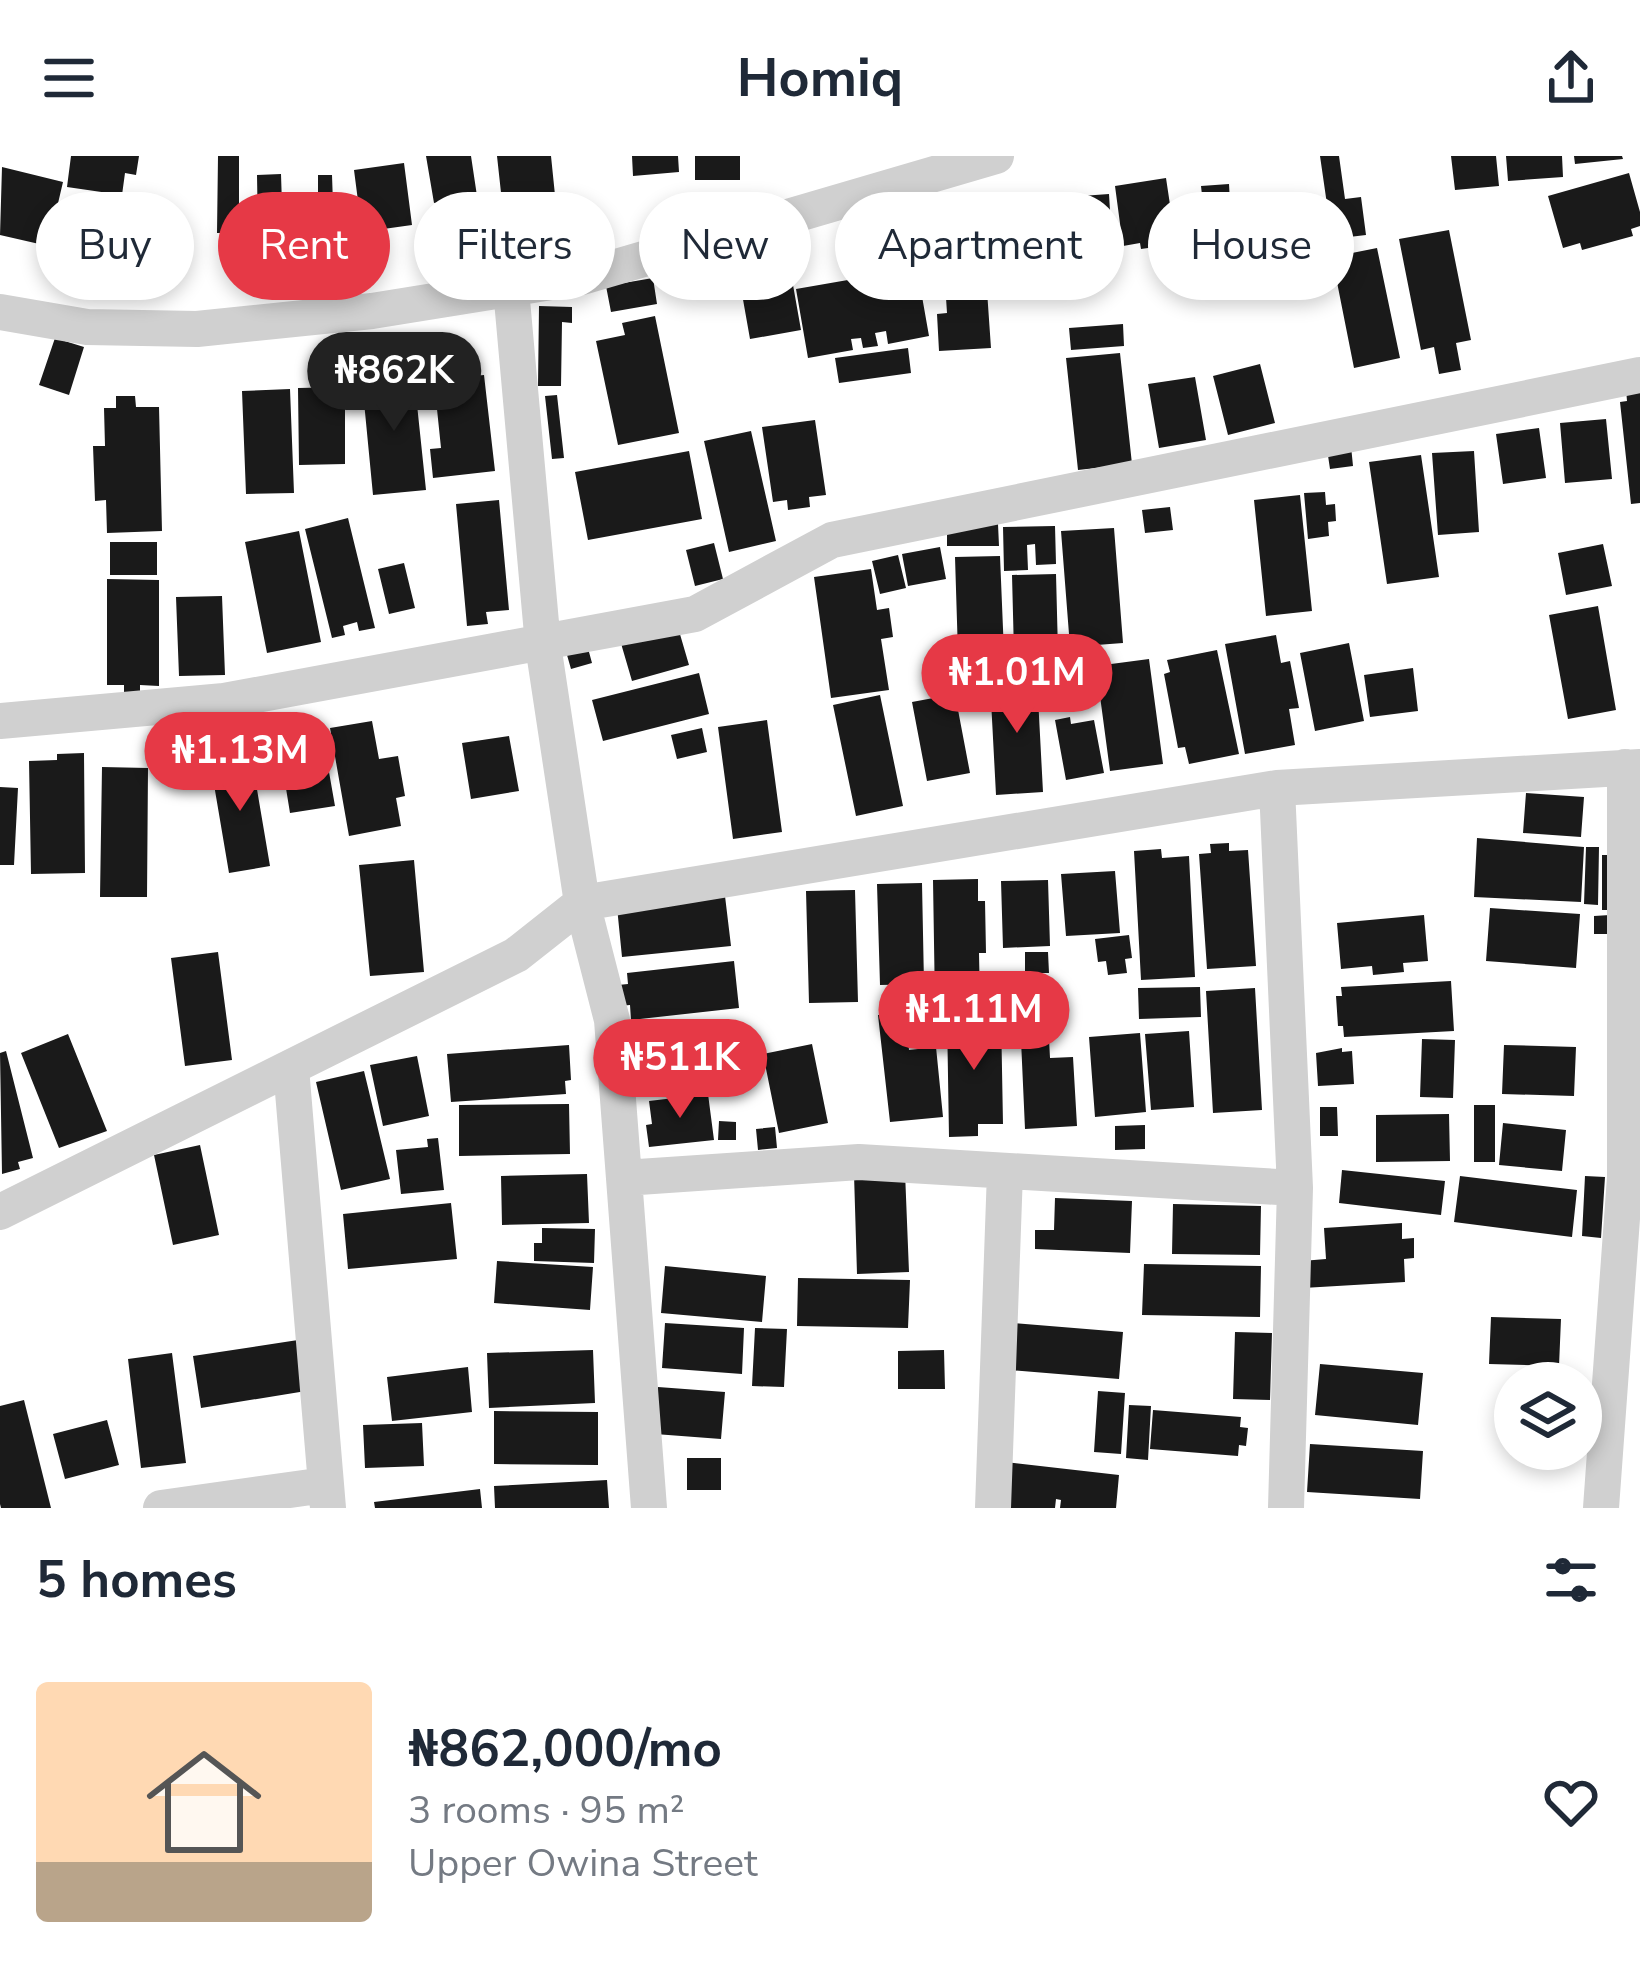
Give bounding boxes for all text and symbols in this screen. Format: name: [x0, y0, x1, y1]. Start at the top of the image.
text: Homiq: [737, 41, 903, 115]
icon: menu: [36, 45, 102, 111]
icon: share: [1538, 45, 1604, 111]
chip: Buy: [36, 192, 194, 300]
chip: Rent: [218, 192, 390, 300]
chip: Filters: [414, 192, 615, 300]
chip: New: [639, 192, 811, 300]
chip: Apartment: [835, 192, 1124, 300]
chip: House: [1148, 192, 1354, 300]
pin: ₦862K: [310, 332, 478, 434]
text: ₦862K: [334, 344, 454, 397]
pin: ₦1.01M: [919, 634, 1115, 736]
text: ₦1.01M: [948, 646, 1086, 699]
pin: ₦1.13M: [142, 712, 338, 814]
text: ₦1.13M: [171, 724, 309, 777]
pin: ₦1.11M: [876, 971, 1072, 1073]
text: ₦1.11M: [905, 983, 1043, 1036]
pin: ₦511K: [596, 1019, 764, 1121]
text: ₦511K: [620, 1031, 740, 1084]
map controls: [1494, 1362, 1602, 1470]
button: layers: [1494, 1362, 1602, 1470]
text: 5 homes: [36, 1545, 237, 1615]
icon: filters: [1538, 1547, 1604, 1613]
text: ₦862,000/mo: [408, 1714, 722, 1784]
icon: home: [132, 1730, 276, 1874]
icon: heart: [1538, 1769, 1604, 1835]
text: 3 rooms · 95 m²: [408, 1784, 685, 1837]
text: Upper Owina Street: [408, 1837, 758, 1890]

